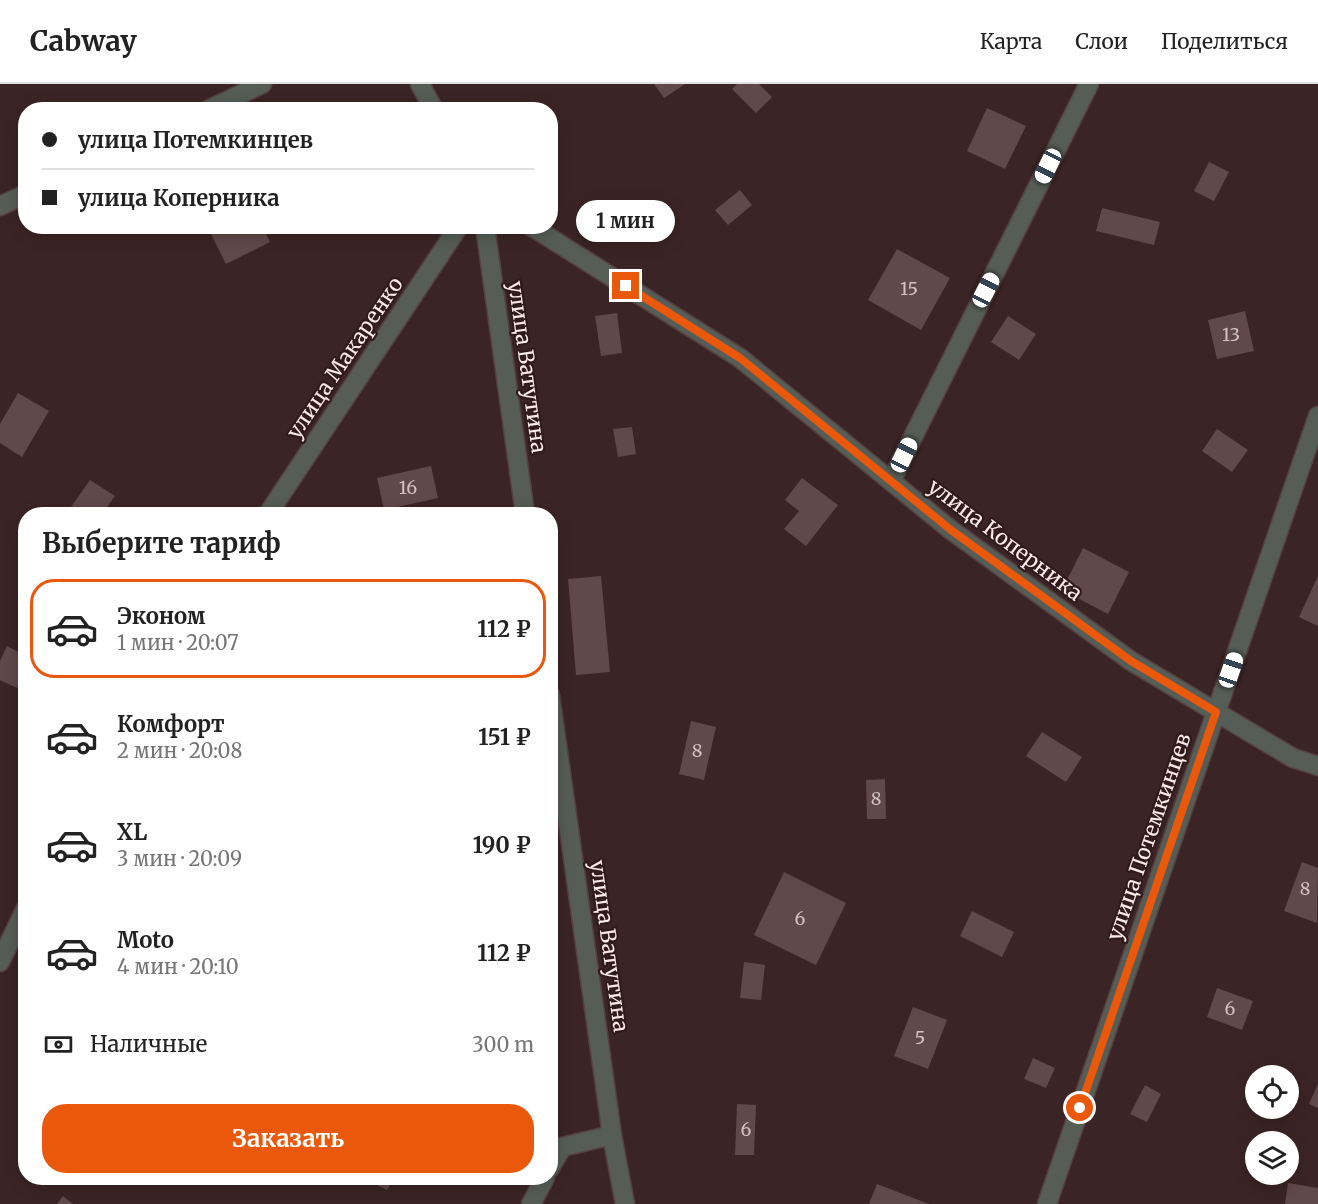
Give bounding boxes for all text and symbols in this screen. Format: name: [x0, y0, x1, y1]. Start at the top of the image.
text: Cabway: [30, 23, 137, 59]
text: Карта: [980, 28, 1042, 55]
text: Слои: [1075, 28, 1128, 55]
text: Поделиться: [1161, 28, 1288, 55]
text: улица Потемкинцев: [78, 126, 313, 154]
car: [1032, 146, 1064, 186]
text: улица Коперника: [78, 184, 280, 212]
callout: 1 мин: [576, 199, 676, 241]
text: 1 мин: [596, 208, 655, 233]
car: [970, 270, 1002, 310]
street label: улица Макаренко: [280, 272, 409, 444]
route end: [612, 272, 639, 299]
house number: 15: [900, 277, 918, 300]
street label: улица Ватутина: [502, 279, 553, 455]
house number: 13: [1222, 323, 1240, 346]
car: [888, 435, 920, 475]
street label: улица Коперника: [923, 473, 1088, 607]
house number: 16: [399, 476, 417, 499]
text: Выберите тариф: [42, 526, 281, 560]
icon: car: [45, 602, 99, 656]
text: Эконом: [117, 602, 205, 630]
text: 112 ₽: [477, 615, 531, 643]
text: 1 мин · 20:07: [117, 630, 239, 655]
car: [1217, 650, 1245, 690]
icon: car: [45, 710, 99, 764]
text: Комфорт: [117, 710, 225, 738]
text: 151 ₽: [478, 723, 531, 751]
street label: улица Потемкинцев: [1100, 730, 1197, 944]
text: 2 мин · 20:08: [117, 738, 242, 763]
house number: 8: [692, 739, 702, 762]
house number: 8: [871, 787, 881, 810]
icon: car: [45, 818, 99, 872]
text: XL: [117, 818, 147, 846]
text: 190 ₽: [473, 831, 531, 859]
text: 3 мин · 20:09: [117, 846, 242, 871]
street label: улица Ватутина: [584, 858, 635, 1034]
house number: 8: [1300, 877, 1310, 900]
house number: 6: [795, 907, 806, 930]
icon: car: [45, 926, 99, 980]
text: Moto: [117, 926, 174, 954]
text: 112 ₽: [477, 939, 531, 967]
text: 4 мин · 20:10: [117, 954, 239, 979]
house number: 6: [1225, 997, 1236, 1020]
house number: 5: [915, 1026, 925, 1049]
icon: cash: [42, 1028, 75, 1061]
text: Наличные: [90, 1030, 207, 1058]
text: 300 m: [472, 1032, 534, 1057]
map controls: [1245, 1065, 1299, 1185]
button: locate: [1245, 1065, 1299, 1119]
route start: [1066, 1094, 1093, 1121]
button: Заказать: [42, 1104, 534, 1173]
house number: 6: [741, 1118, 752, 1141]
button: layers: [1245, 1131, 1299, 1185]

